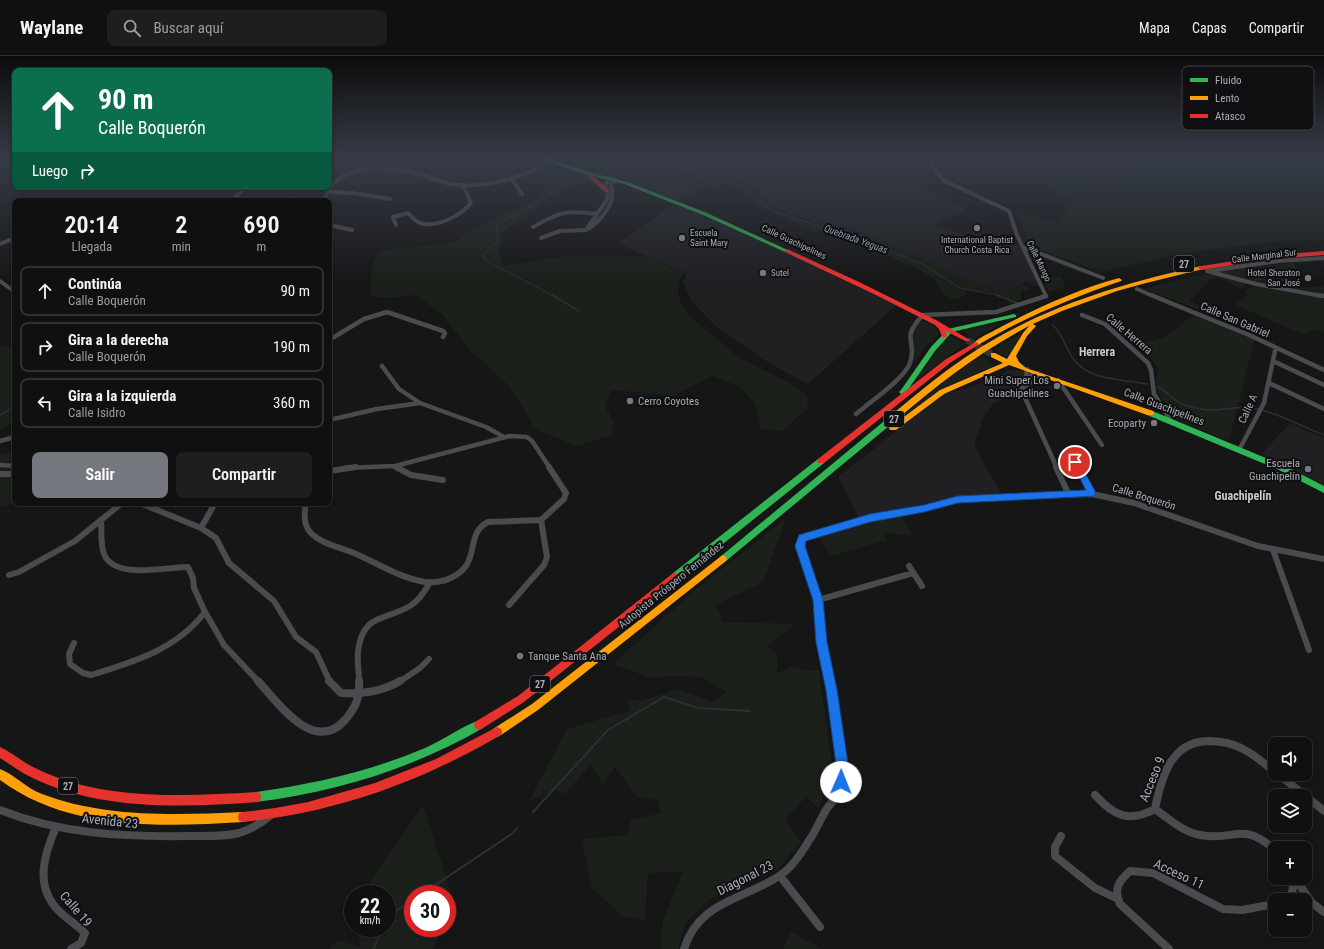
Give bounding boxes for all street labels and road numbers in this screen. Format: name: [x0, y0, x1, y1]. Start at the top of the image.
street label: Calle Guachipelines: [760, 223, 828, 261]
street label: Calle Mango: [1025, 239, 1053, 284]
street label: Calle Marginal Sur: [1231, 247, 1297, 265]
road number: 27: [1174, 256, 1194, 272]
street label: Calle San Gabriel: [1198, 300, 1272, 340]
street label: Calle Herrera: [1103, 311, 1155, 357]
street label: Calle Guachipelines: [1122, 386, 1206, 428]
street label: Calle A: [1236, 392, 1261, 426]
road number: 27: [884, 411, 904, 427]
street label: Calle Boquerón: [1111, 481, 1177, 513]
street label: Autopista Próspero Fernández: [616, 539, 726, 631]
road number: 27: [530, 676, 550, 692]
street label: Acceso 9: [1136, 754, 1168, 804]
road number: 27: [58, 778, 78, 794]
street label: Avenida 23: [81, 811, 139, 831]
street label: Acceso 11: [1151, 856, 1207, 892]
street label: Diagonal 23: [714, 857, 776, 899]
street label: Calle 19: [57, 888, 95, 930]

